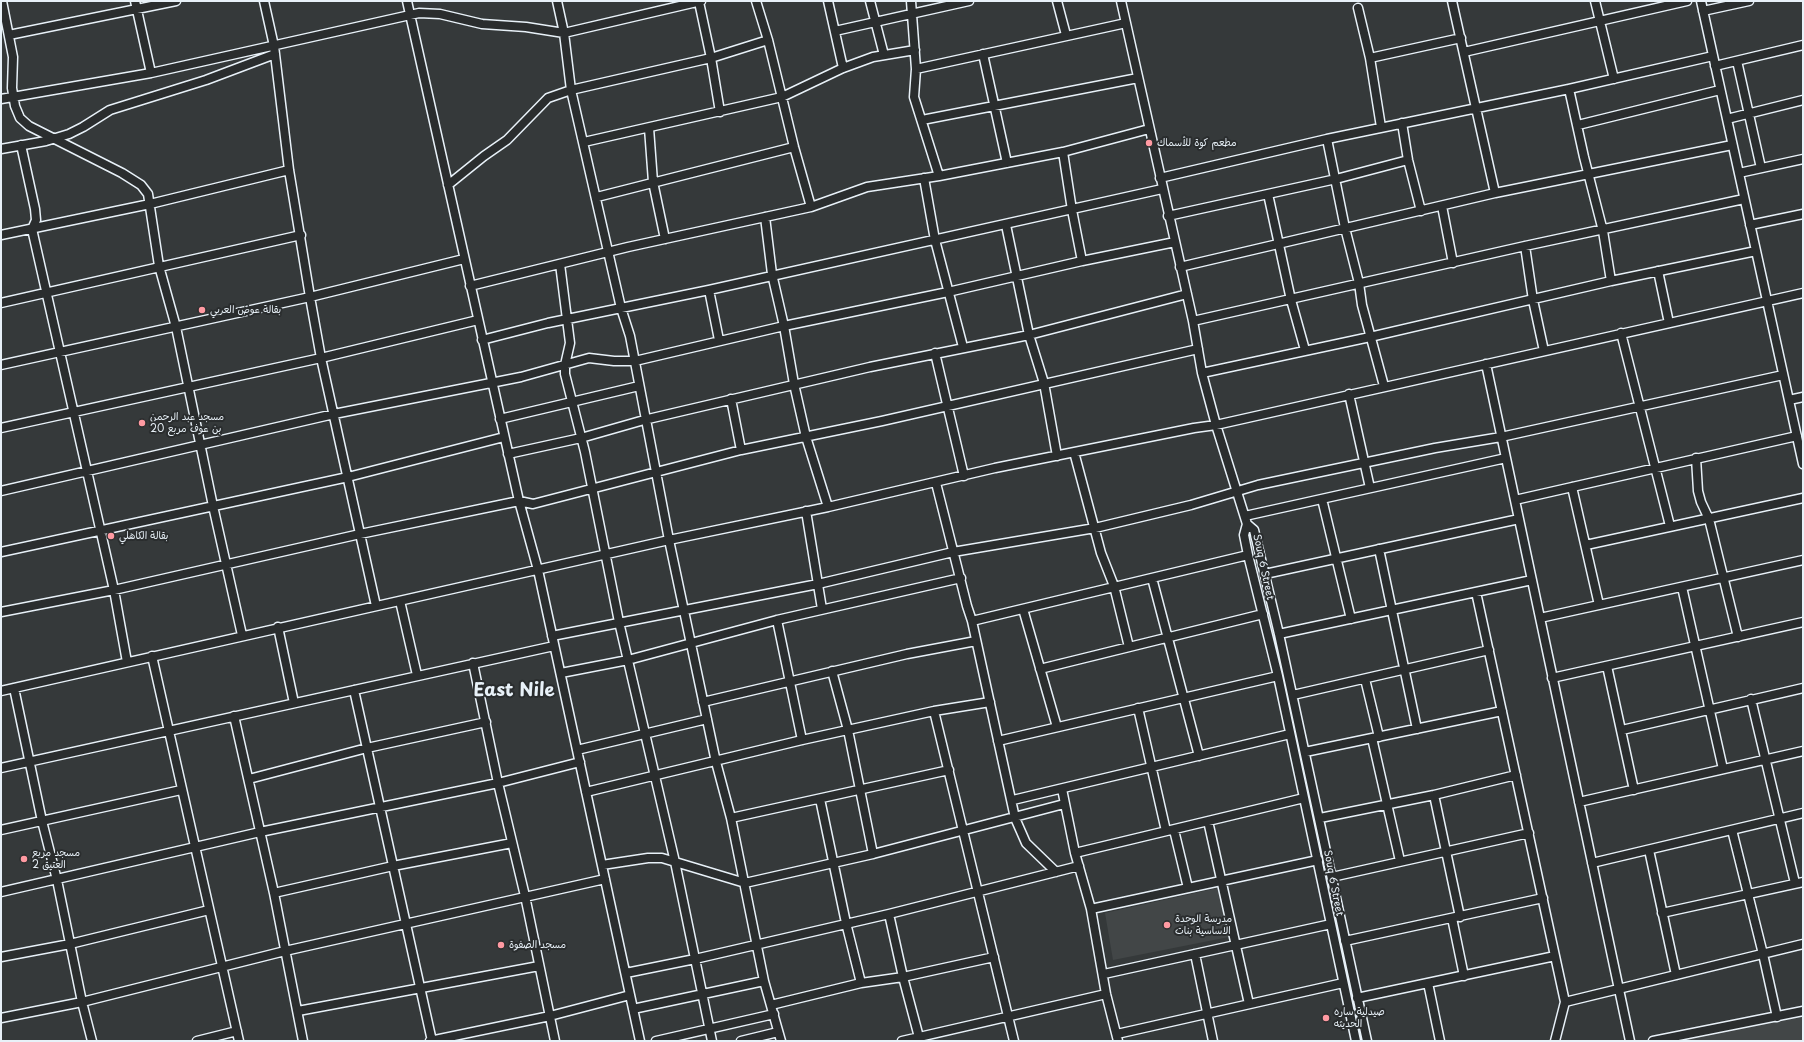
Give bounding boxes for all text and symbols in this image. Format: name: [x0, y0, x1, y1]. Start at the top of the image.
place label: مطعم كوة للأسماك: [1157, 137, 1237, 149]
marker: مطعم كوة للأسماك: [1144, 138, 1154, 148]
place label: بقالة عوض العربي: [210, 304, 281, 316]
marker: بقالة عوض العربي: [197, 305, 207, 315]
place label: مسجد عبد الرحمن بن عوف مربع 20: [150, 411, 224, 434]
marker: مسجد عبد الرحمن بن عوف مربع 20: [137, 418, 147, 428]
place label: بقالة الكاهلي: [119, 530, 168, 542]
marker: بقالة الكاهلي: [106, 531, 116, 541]
street label: Souq 6 Street: [1250, 533, 1276, 601]
district label: East Nile: [473, 680, 555, 702]
place label: مسجد مربع 2 العتيق: [32, 847, 80, 870]
street label: Souq 6 Street: [1321, 849, 1345, 917]
marker: مسجد مربع 2 العتيق: [19, 854, 29, 864]
place label: مدرسة الوحدة الاساسية بنات: [1175, 913, 1232, 936]
marker: مدرسة الوحدة الاساسية بنات: [1162, 920, 1172, 930]
place label: مسجد الصفوة: [509, 939, 566, 951]
marker: مسجد الصفوة: [496, 940, 506, 950]
place label: صيدلية ساره الحديثه: [1334, 1006, 1385, 1030]
marker: صيدلية ساره الحديثه: [1321, 1013, 1331, 1023]

